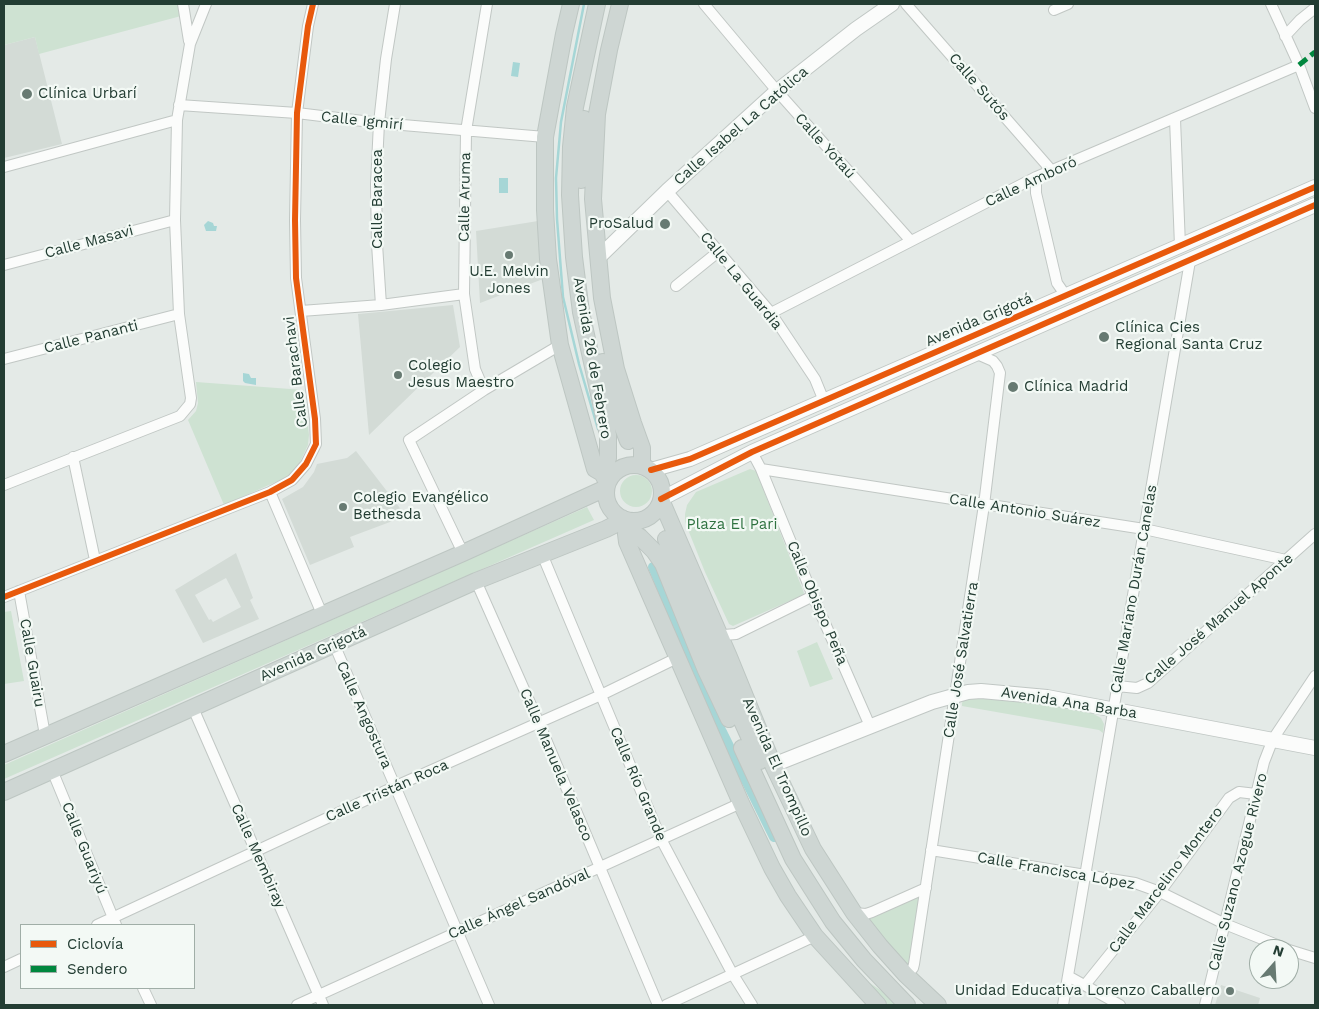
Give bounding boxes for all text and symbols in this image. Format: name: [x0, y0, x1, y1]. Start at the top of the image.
street label: Calle Sutós: [945, 50, 1013, 124]
street label: Calle Isabel La Católica: [670, 63, 812, 189]
place label: Clínica Urbarí: [38, 85, 137, 103]
marker: Clínica Urbarí: [20, 87, 34, 101]
street label: Calle Igmirí: [320, 108, 404, 134]
street label: Calle Yotaú: [791, 109, 859, 183]
street label: Calle Baracea: [369, 149, 387, 249]
street label: Calle Aruma: [455, 152, 475, 242]
street label: Calle Amboró: [982, 153, 1080, 211]
place label: ProSalud: [589, 215, 654, 233]
marker: ProSalud: [658, 217, 672, 231]
street label: Calle Masavi: [43, 222, 135, 262]
street label: Calle La Guardia: [696, 228, 786, 334]
marker: U.E. Melvin Jones: [503, 249, 515, 261]
place label: U.E. Melvin Jones: [469, 263, 549, 298]
street label: Avenida 26 de Febrero: [569, 276, 615, 440]
street label: Avenida Grigotá: [923, 289, 1035, 351]
street label: Calle Barachavi: [280, 315, 312, 429]
street label: Calle Pananti: [42, 317, 140, 357]
place label: Clínica Cies Regional Santa Cruz: [1115, 319, 1263, 354]
marker: Clínica Cies Regional Santa Cruz: [1097, 330, 1111, 344]
place label: Colegio Jesus Maestro: [408, 357, 514, 392]
marker: Colegio Jesus Maestro: [392, 369, 404, 381]
place label: Clínica Madrid: [1024, 378, 1128, 396]
marker: Clínica Madrid: [1006, 380, 1020, 394]
street label: Calle Mariano Durán Canelas: [1107, 483, 1161, 695]
place label: Colegio Evangélico Bethesda: [353, 489, 489, 524]
street label: Calle Antonio Suárez: [948, 490, 1102, 532]
marker: Colegio Evangélico Bethesda: [337, 501, 349, 513]
park label: Plaza El Pari: [687, 516, 777, 534]
street label: Calle Obispo Peña: [783, 538, 851, 668]
street label: Calle José Manuel Aponte: [1141, 549, 1297, 689]
street label: Calle José Salvatierra: [940, 580, 982, 740]
street label: Calle Guairu: [15, 617, 49, 709]
street label: Avenida Grigotá: [257, 622, 369, 686]
street label: Calle Angostura: [332, 658, 396, 772]
street label: Avenida Ana Barba: [1000, 683, 1138, 723]
street label: Calle Manuela Velasco: [516, 686, 596, 844]
street label: Avenida El Trompillo: [738, 695, 816, 839]
street label: Calle Río Grande: [606, 724, 670, 844]
street label: Calle Tristán Roca: [323, 756, 451, 826]
street label: Calle Suzano Azogue Rivero: [1205, 771, 1271, 973]
street label: Calle Guariyú: [57, 799, 111, 897]
street label: Calle Membiray: [227, 801, 289, 911]
street label: Calle Marcelino Montero: [1105, 803, 1227, 957]
street label: Calle Francisca López: [976, 848, 1136, 894]
street label: Calle Ángel Sandóval: [445, 865, 593, 943]
legend: [20, 924, 195, 989]
text: Ciclovía: [67, 935, 124, 953]
north arrow: [1249, 939, 1299, 989]
text: N: [1271, 942, 1286, 960]
text: Sendero: [67, 960, 128, 978]
place label: Unidad Educativa Lorenzo Caballero: [955, 982, 1220, 1000]
marker: Unidad Educativa Lorenzo Caballero: [1224, 985, 1236, 997]

